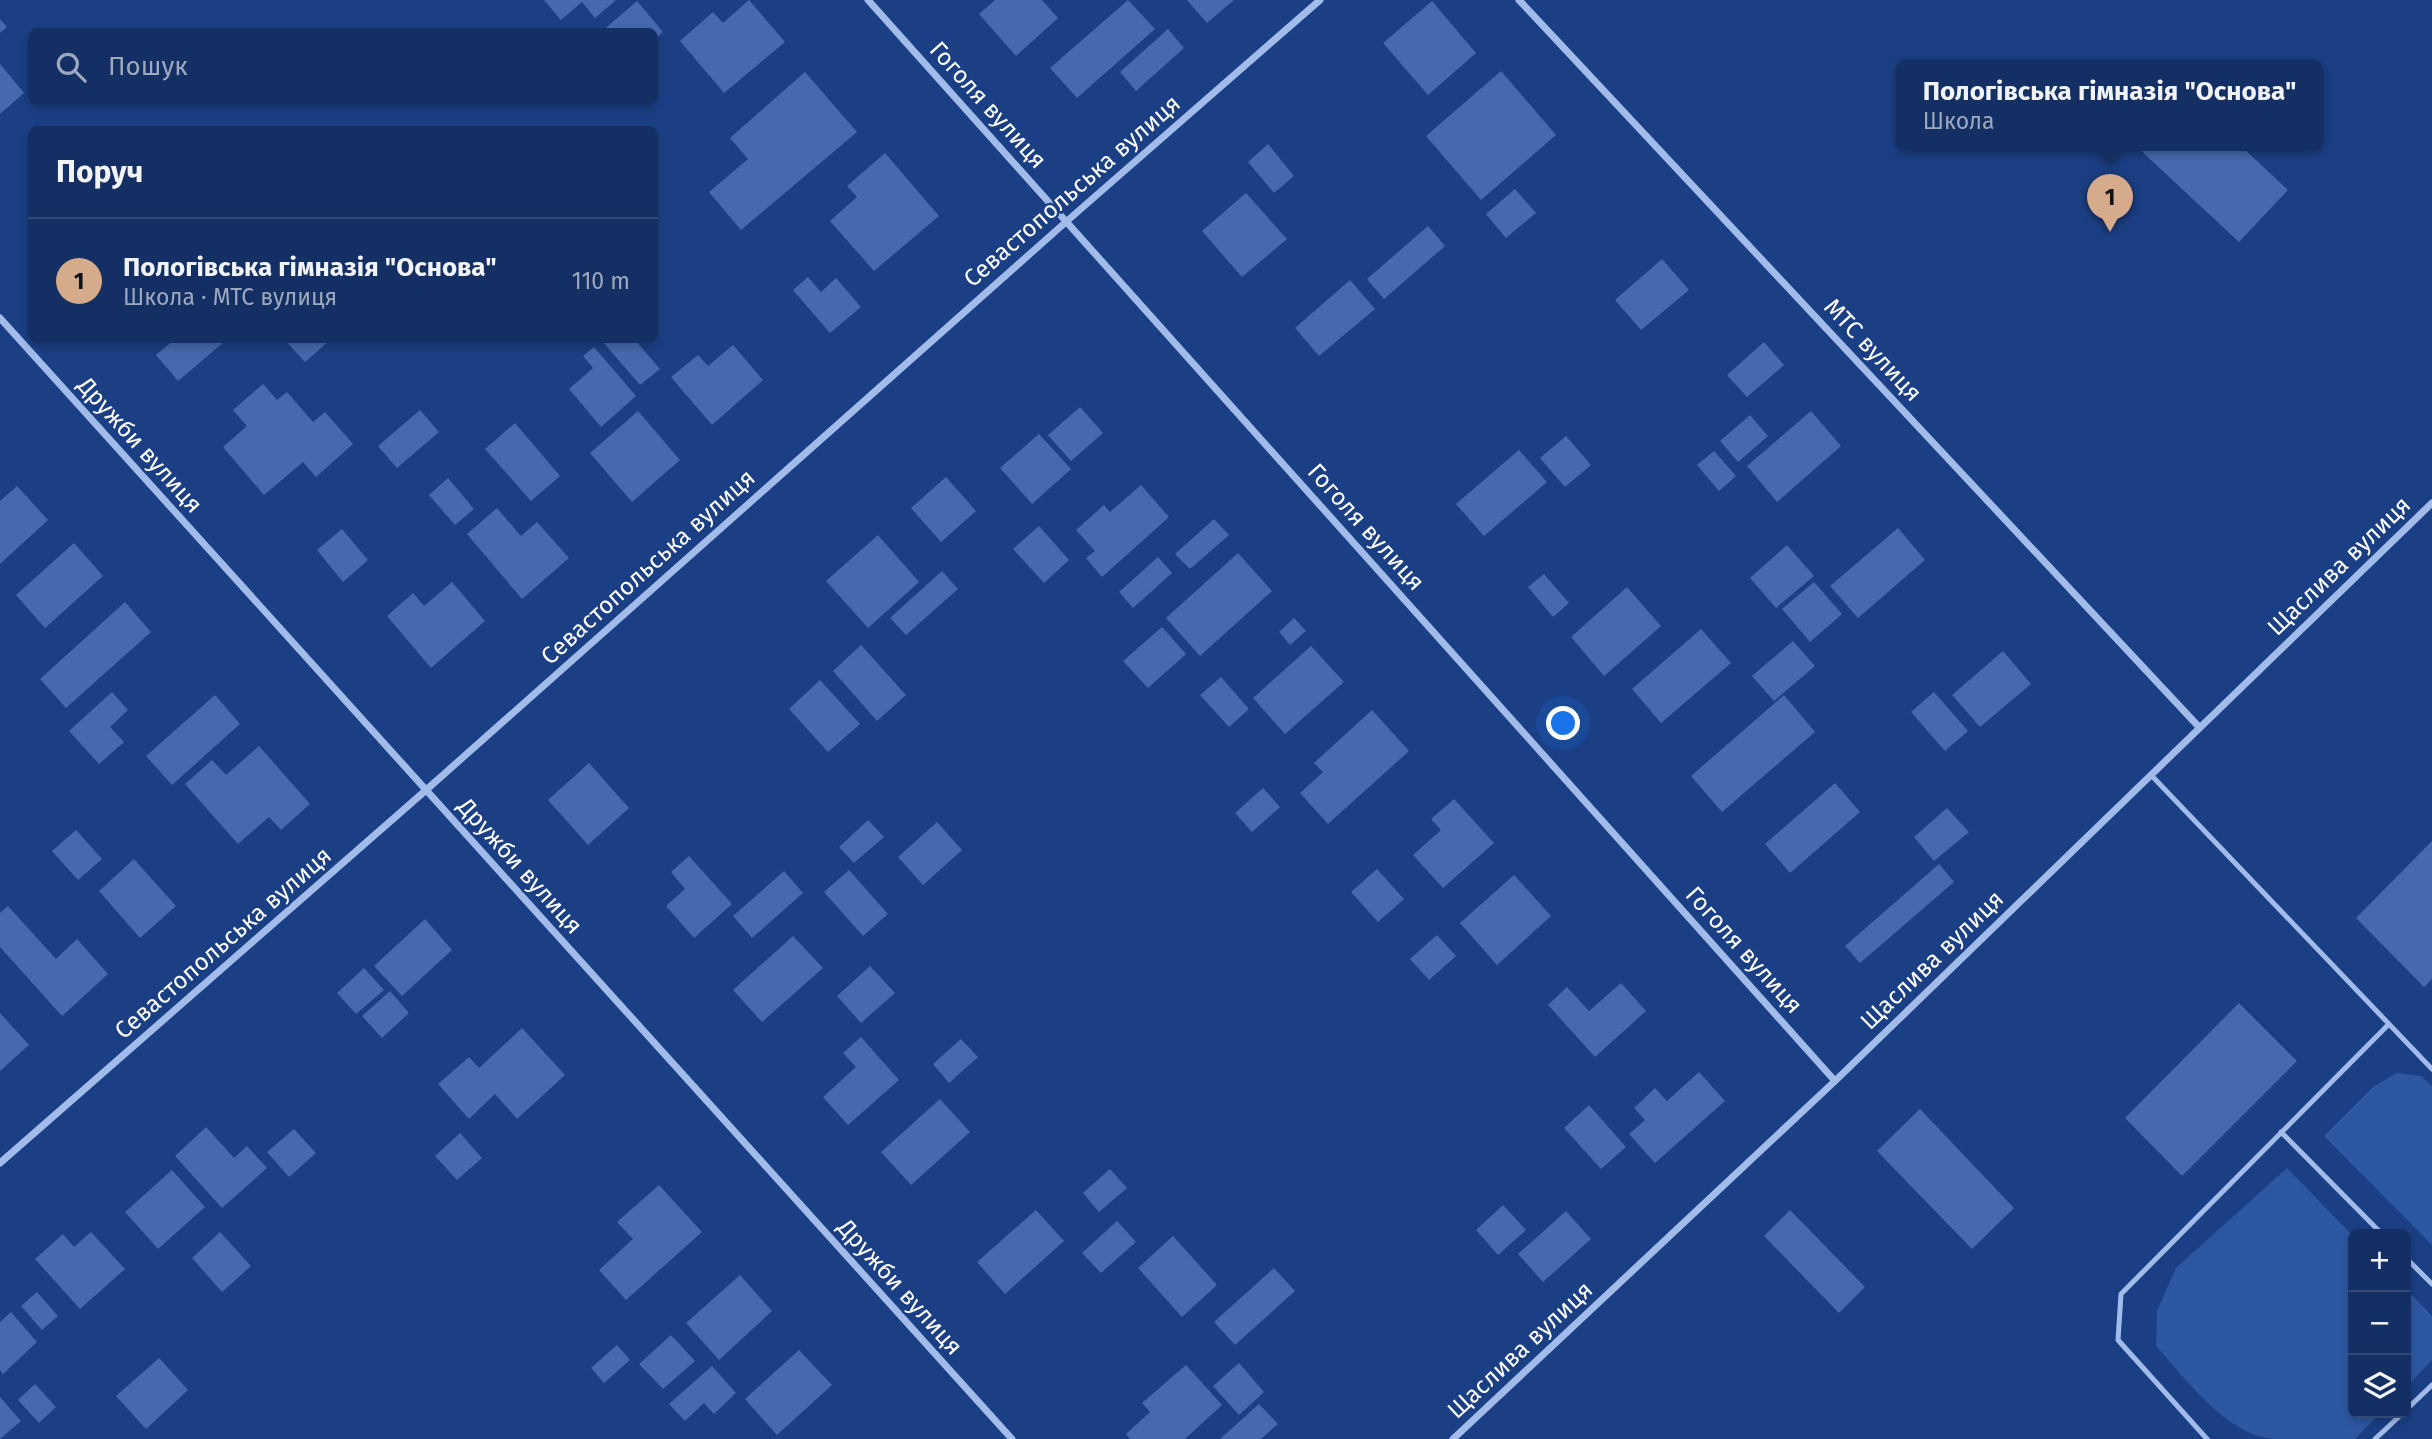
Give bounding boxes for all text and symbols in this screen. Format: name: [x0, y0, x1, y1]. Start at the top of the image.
search box: [28, 28, 658, 105]
street label: Гоголя вулиця: [924, 36, 1052, 174]
icon: search: [52, 48, 90, 86]
text: Пошук: [108, 51, 188, 82]
popup: [1896, 60, 2323, 151]
text: Пологівська гімназія "Основа": [1923, 76, 2296, 107]
street label: Севастопольська вулиця: [958, 89, 1186, 293]
text: Школа: [1923, 107, 1995, 135]
text: Поруч: [56, 154, 143, 190]
pin: 1: [2087, 174, 2133, 232]
text: Пологівська гімназія "Основа": [123, 252, 497, 283]
text: 1: [74, 267, 84, 295]
text: 110 m: [572, 267, 630, 295]
text: Школа · МТС вулиця: [123, 283, 337, 311]
street label: МТС вулиця: [1818, 293, 1928, 407]
street label: Дружби вулиця: [71, 371, 208, 519]
street label: Гоголя вулиця: [1302, 458, 1430, 596]
street label: Севастопольська вулиця: [535, 464, 761, 670]
street label: Щаслива вулиця: [2262, 491, 2416, 641]
your location: [1546, 706, 1580, 740]
street label: Дружби вулиця: [451, 792, 588, 940]
street label: Севастопольська вулиця: [109, 841, 337, 1045]
street label: Гоголя вулиця: [1680, 881, 1808, 1019]
street label: Щаслива вулиця: [1855, 885, 2009, 1035]
street label: Дружби вулиця: [831, 1213, 968, 1361]
map controls: [2348, 1229, 2411, 1418]
button: +: [2348, 1229, 2411, 1292]
street label: Щаслива вулиця: [1442, 1276, 1598, 1424]
button: −: [2348, 1292, 2411, 1355]
button: layers: [2348, 1355, 2411, 1418]

